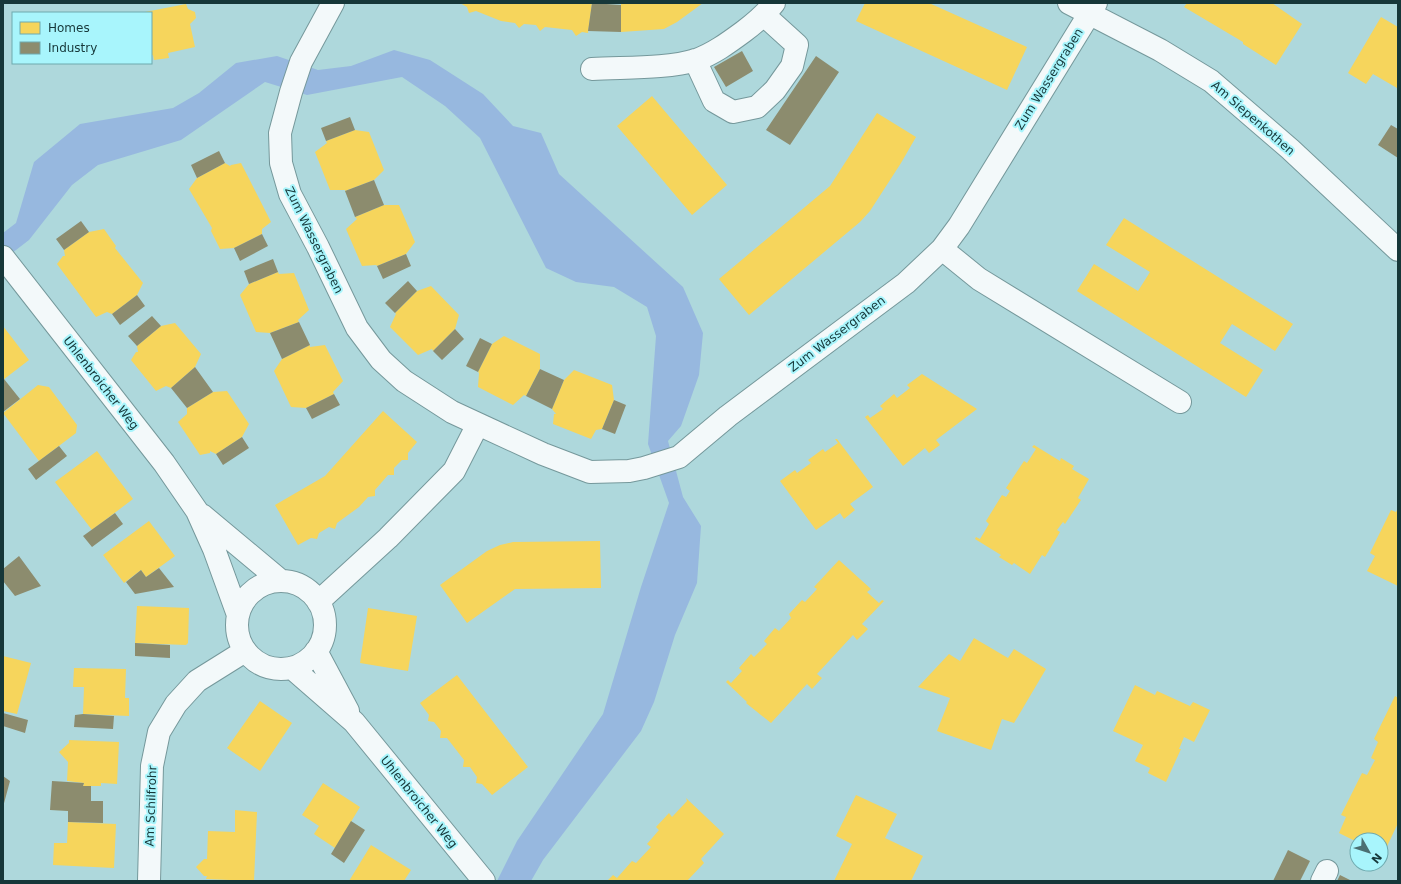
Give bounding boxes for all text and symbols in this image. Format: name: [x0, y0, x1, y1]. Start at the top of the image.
legend: [12, 12, 152, 64]
text: Homes: [48, 21, 90, 35]
street label: Zum Wassergraben: [1012, 26, 1086, 132]
text: Industry: [48, 41, 97, 55]
street label: Am Siepenkothen: [1208, 78, 1298, 158]
street label: Zum Wassergraben: [282, 184, 346, 296]
street label: Zum Wassergraben: [786, 293, 888, 375]
street label: Uhlenbroicher Weg: [60, 334, 142, 432]
street label: Uhlenbroicher Weg: [378, 753, 460, 851]
street label: Am Schilfrohr: [143, 765, 159, 847]
north arrow: [1349, 832, 1389, 872]
text: N: [1368, 850, 1384, 866]

